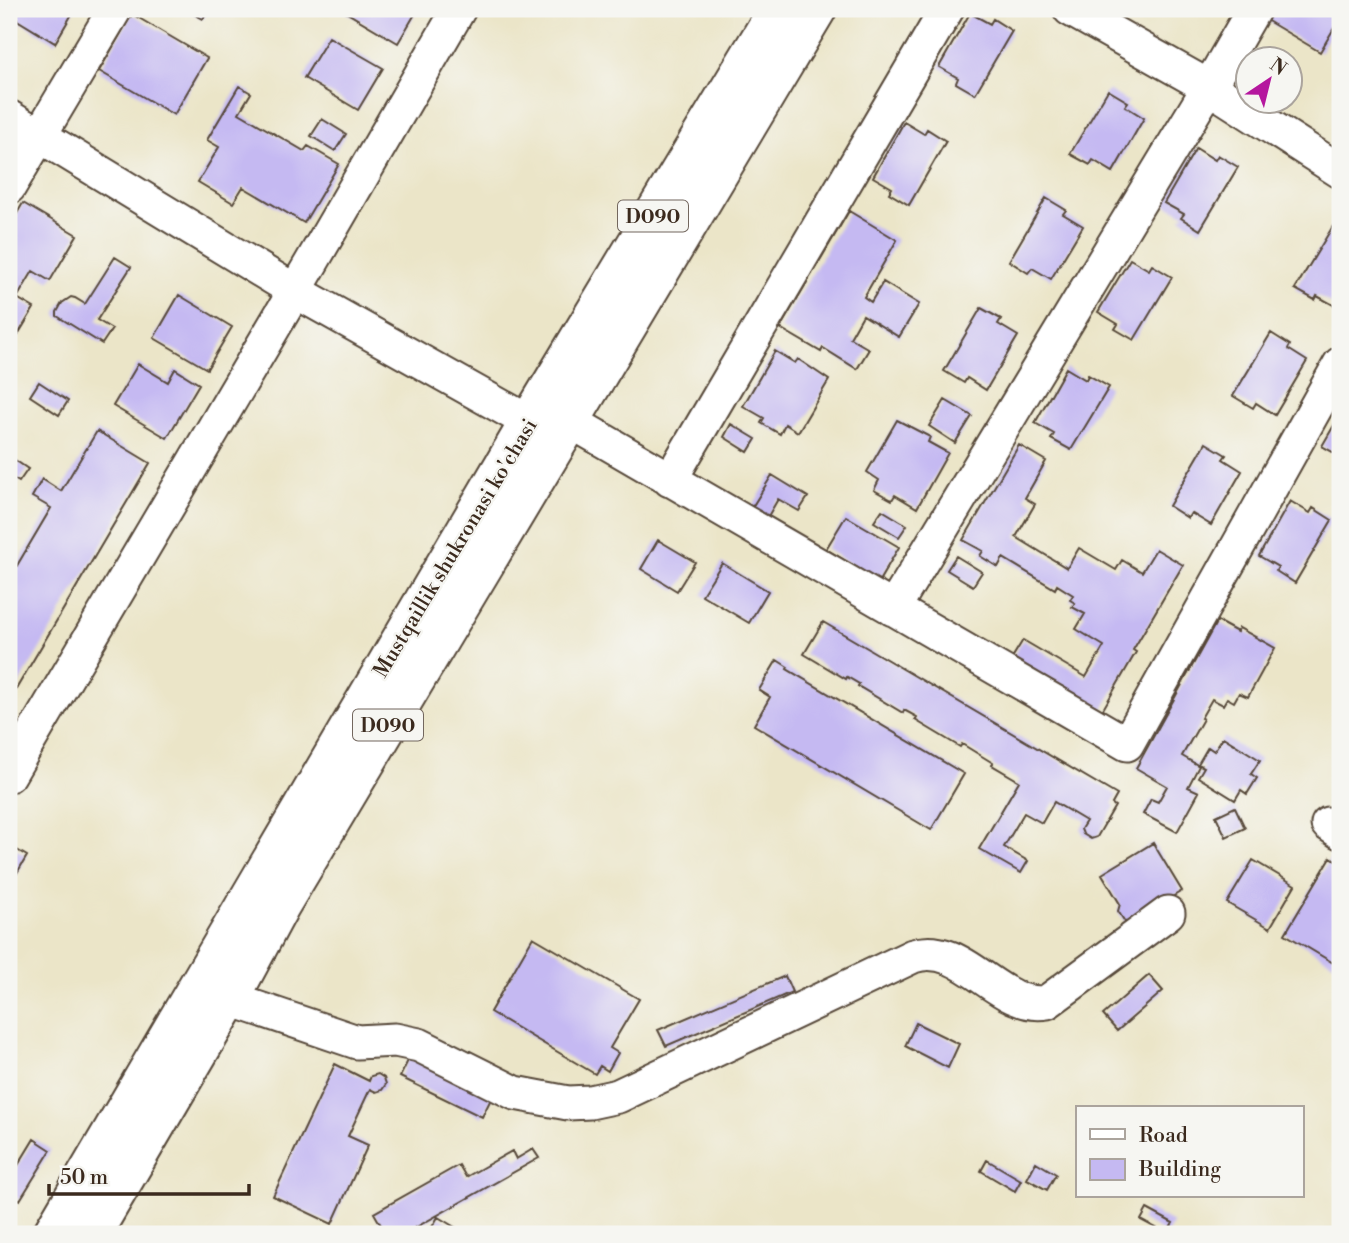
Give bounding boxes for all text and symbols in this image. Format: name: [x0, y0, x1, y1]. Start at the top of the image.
north arrow: [1234, 46, 1304, 116]
text: N: [1265, 53, 1291, 81]
road number: D090: [618, 200, 688, 232]
street label: Mustqaillik shukronasi ko'chasi: [368, 414, 544, 683]
road number: D090: [353, 710, 423, 740]
legend: [1076, 1106, 1304, 1198]
text: Road: [1139, 1123, 1188, 1149]
scale bar: [49, 1152, 248, 1196]
text: Building: [1138, 1157, 1221, 1183]
text: 50 m: [60, 1165, 108, 1191]

